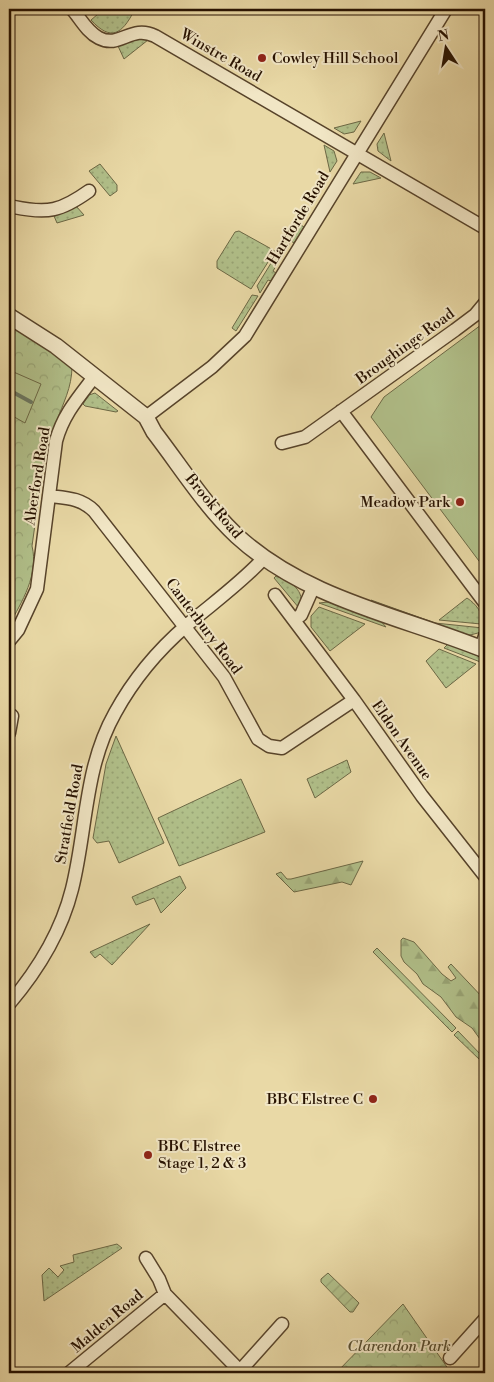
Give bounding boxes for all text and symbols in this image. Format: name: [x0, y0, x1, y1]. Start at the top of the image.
north arrow: [422, 22, 472, 72]
street label: Winstre Road: [176, 24, 265, 87]
text: N: [436, 26, 451, 46]
place label: Cowley Hill School: [272, 49, 399, 68]
marker: Cowley Hill School: [256, 52, 268, 64]
street label: Hartforde Road: [263, 168, 334, 268]
street label: Broughinge Road: [351, 304, 459, 389]
street label: Aberford Road: [20, 425, 55, 528]
street label: Brook Road: [180, 469, 247, 543]
place label: Meadow Park: [360, 493, 451, 512]
marker: Meadow Park: [454, 496, 466, 508]
street label: Canterbury Road: [161, 575, 246, 678]
street label: Eldon Avenue: [367, 697, 436, 784]
street label: Stratfield Road: [51, 762, 88, 865]
place label: BBC Elstree C: [266, 1090, 363, 1109]
marker: BBC Elstree C: [367, 1093, 379, 1105]
place label: BBC Elstree Stage 1, 2 & 3: [157, 1137, 246, 1173]
marker: BBC Elstree Stage 1, 2 & 3: [142, 1149, 154, 1161]
street label: Malden Road: [67, 1285, 148, 1357]
park label: Clarendon Park: [347, 1337, 451, 1356]

